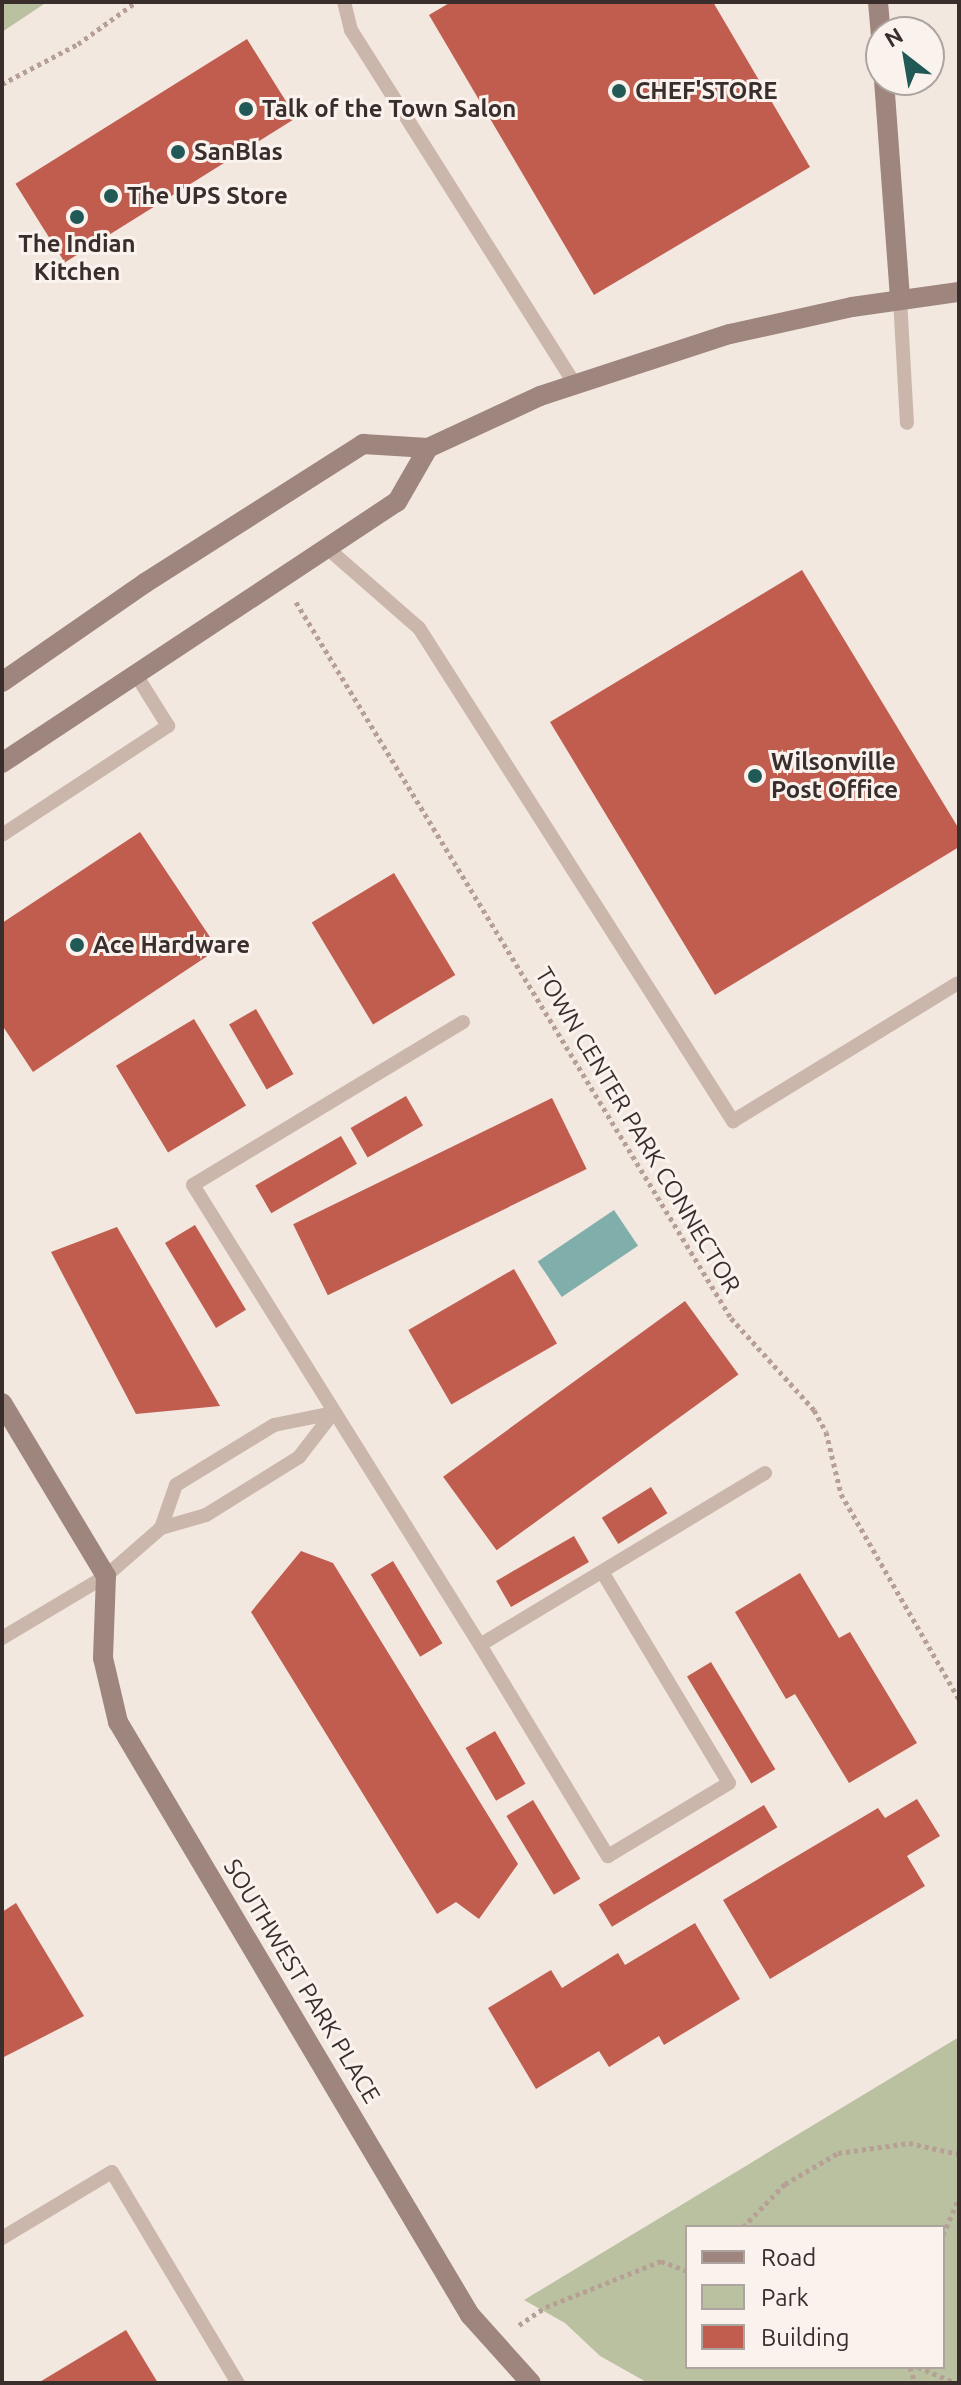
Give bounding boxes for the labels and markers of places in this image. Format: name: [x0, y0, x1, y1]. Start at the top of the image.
place label: CHEF'STORE: [635, 77, 777, 105]
marker: CHEF'STORE: [610, 82, 628, 100]
place label: Talk of the Town Salon: [262, 95, 516, 123]
marker: Talk of the Town Salon: [237, 100, 255, 118]
place label: SanBlas: [194, 138, 283, 166]
marker: SanBlas: [169, 143, 187, 161]
place label: The UPS Store: [127, 182, 288, 210]
marker: The UPS Store: [102, 187, 120, 205]
marker: The Indian Kitchen: [68, 208, 86, 226]
place label: The Indian Kitchen: [18, 230, 136, 286]
place label: Wilsonville Post Office: [771, 748, 898, 804]
marker: Wilsonville Post Office: [746, 767, 764, 785]
place label: Ace Hardware: [93, 931, 250, 959]
marker: Ace Hardware: [68, 936, 86, 954]

